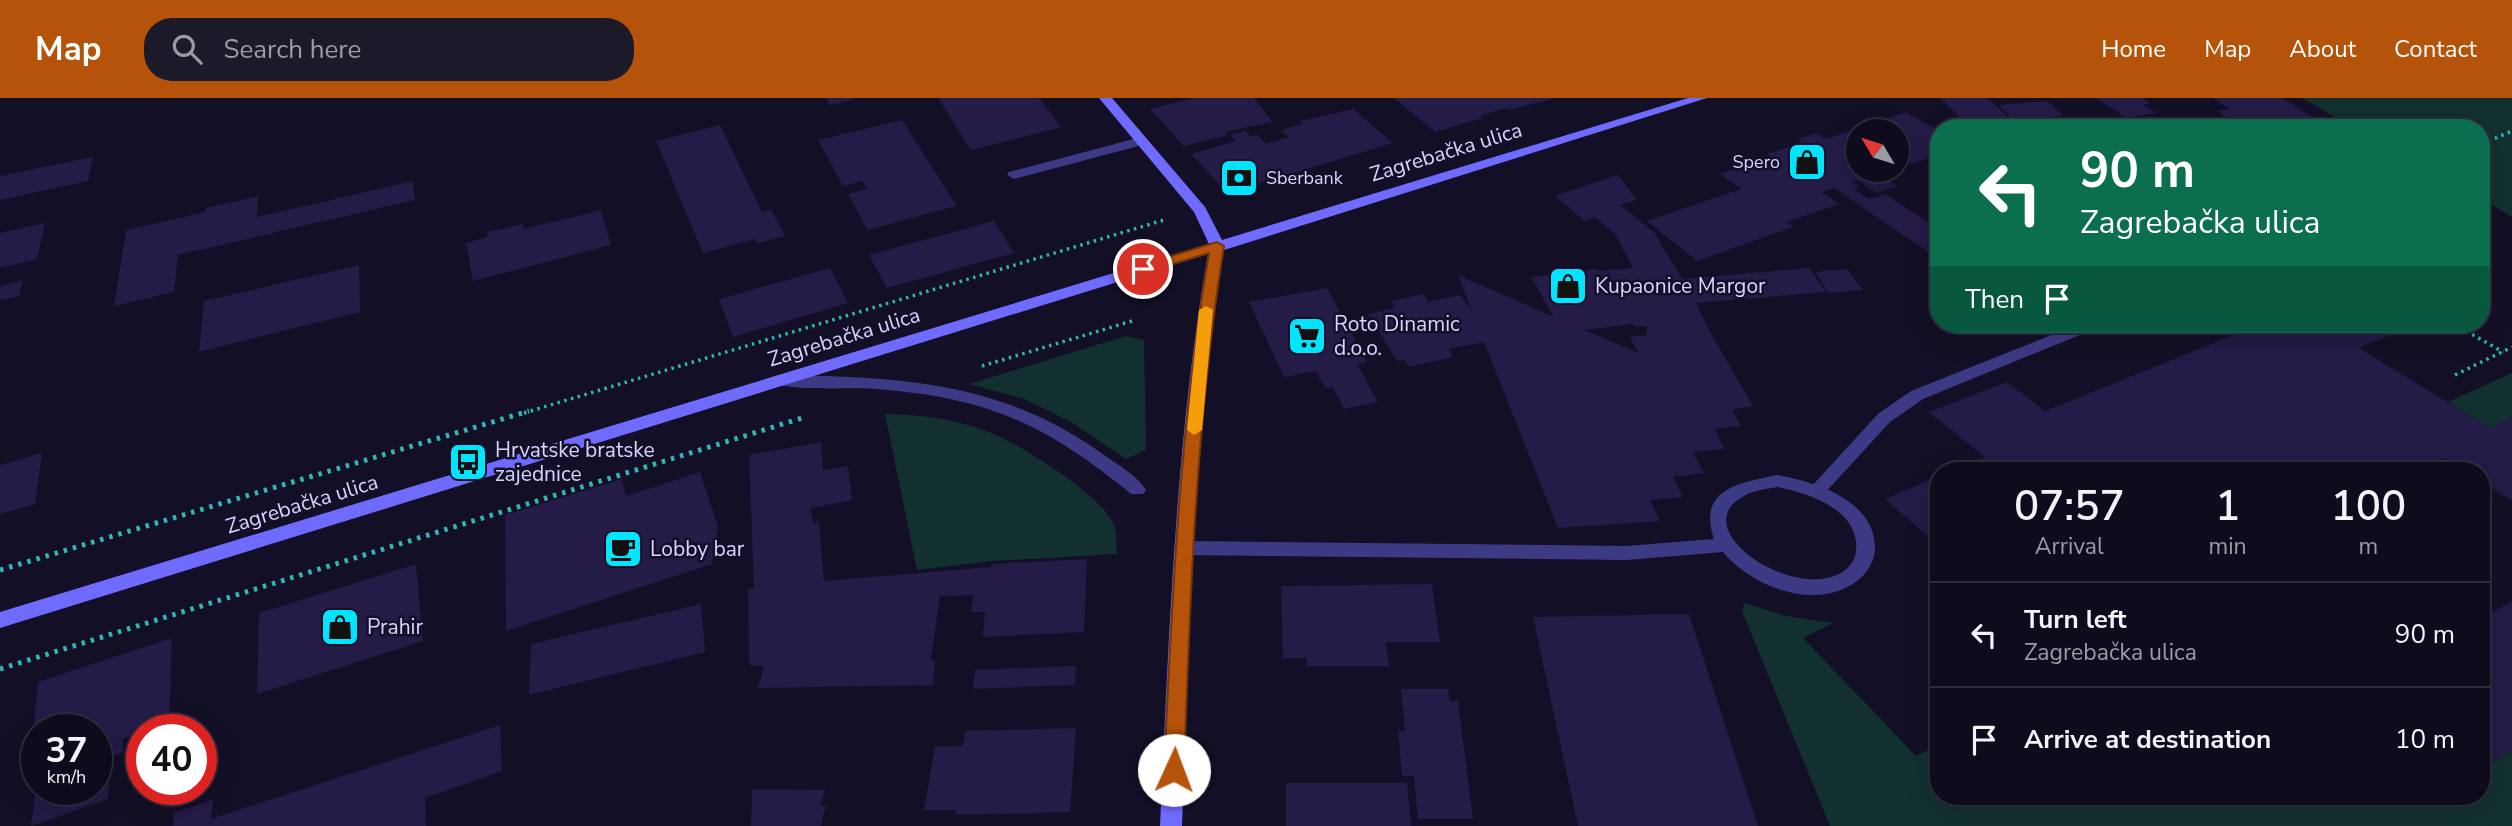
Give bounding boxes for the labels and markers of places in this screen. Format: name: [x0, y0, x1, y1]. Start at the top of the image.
shop icon: Spero: [1786, 141, 1828, 183]
place label: Spero: [1733, 150, 1780, 174]
bank icon: Sberbank: [1218, 157, 1260, 199]
place label: Sberbank: [1266, 166, 1344, 190]
pin: [1113, 239, 1173, 299]
shop icon: Kupaonice Margor: [1547, 265, 1589, 307]
place label: Kupaonice Margor: [1595, 272, 1766, 300]
place label: Roto Dinamic d.o.o.: [1334, 310, 1460, 362]
supermarket icon: Roto Dinamic d.o.o.: [1286, 315, 1328, 357]
place label: Hrvatske bratske zajednice: [495, 436, 655, 488]
bus stop icon: Hrvatske bratske zajednice: [447, 441, 489, 483]
cafe icon: Lobby bar: [602, 528, 644, 570]
place label: Lobby bar: [650, 535, 745, 563]
shop icon: Prahir: [319, 606, 361, 648]
place label: Prahir: [367, 613, 423, 641]

